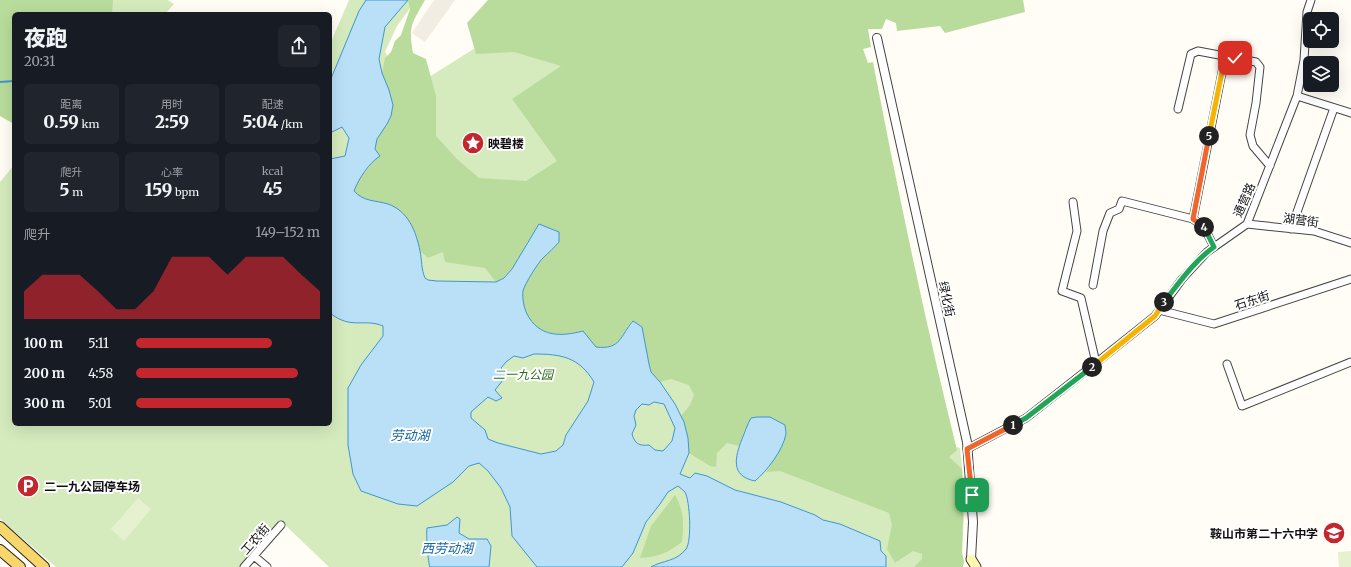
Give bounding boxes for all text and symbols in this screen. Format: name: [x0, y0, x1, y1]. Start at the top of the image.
map controls: [1303, 12, 1339, 92]
button: locate: [1303, 12, 1339, 48]
text: 夜跑: [24, 24, 68, 52]
button: share: [278, 25, 320, 67]
pin: [1218, 41, 1252, 75]
icon: check: [1224, 47, 1246, 69]
text: 20:31: [24, 53, 55, 70]
button: layers: [1303, 56, 1339, 92]
text: 距离: [60, 97, 82, 111]
text: 用时: [161, 97, 183, 111]
text: 配速: [262, 97, 284, 111]
text: 0.59: [43, 111, 79, 133]
text: 2:59: [155, 111, 189, 133]
text: 5:04: [242, 111, 278, 133]
text: km: [79, 117, 99, 131]
text: /km: [278, 117, 303, 131]
pin: 5: [1199, 126, 1219, 146]
text: 5: [1206, 129, 1212, 143]
place icon: 映碧楼: [460, 130, 486, 156]
place label: 映碧楼: [488, 136, 524, 151]
text: kcal: [262, 164, 283, 178]
text: 爬升: [60, 165, 82, 179]
text: 心率: [161, 165, 183, 179]
text: 45: [263, 178, 283, 200]
text: 5: [60, 179, 70, 201]
text: 159: [145, 179, 172, 201]
street label: 通营路: [1230, 180, 1258, 220]
text: m: [70, 185, 83, 199]
text: bpm: [172, 185, 199, 199]
street label: 湖营街: [1282, 210, 1320, 230]
pin: 4: [1194, 217, 1214, 237]
text: 4: [1201, 220, 1208, 234]
text: 149–152 m: [256, 224, 320, 241]
text: 爬升: [24, 226, 50, 243]
street label: 绿化街: [936, 280, 958, 318]
street label: 石东街: [1233, 287, 1271, 313]
pin: 3: [1154, 292, 1174, 312]
text: 3: [1161, 295, 1167, 309]
text: 100 m: [24, 335, 63, 352]
text: 5:11: [88, 335, 109, 352]
pin: 2: [1082, 357, 1102, 377]
text: 2: [1089, 360, 1095, 374]
text: 200 m: [24, 365, 65, 382]
text: 4:58: [88, 365, 113, 382]
park label: 二一九公园: [493, 367, 555, 382]
text: 300 m: [24, 395, 65, 412]
text: 5:01: [88, 395, 112, 412]
pin: 1: [1003, 415, 1023, 435]
text: 1: [1010, 418, 1016, 432]
water label: 劳动湖: [390, 427, 431, 444]
parking icon: 二一九公园停车场: [15, 473, 41, 499]
pin: [955, 478, 989, 512]
place label: 二一九公园停车场: [44, 479, 140, 494]
icon: arrive: [961, 484, 983, 506]
street label: 工农街: [238, 520, 272, 558]
school or university icon: 鞍山市第二十六中学: [1321, 520, 1347, 546]
place label: 鞍山市第二十六中学: [1210, 526, 1318, 541]
water label: 西劳动湖: [421, 540, 475, 557]

